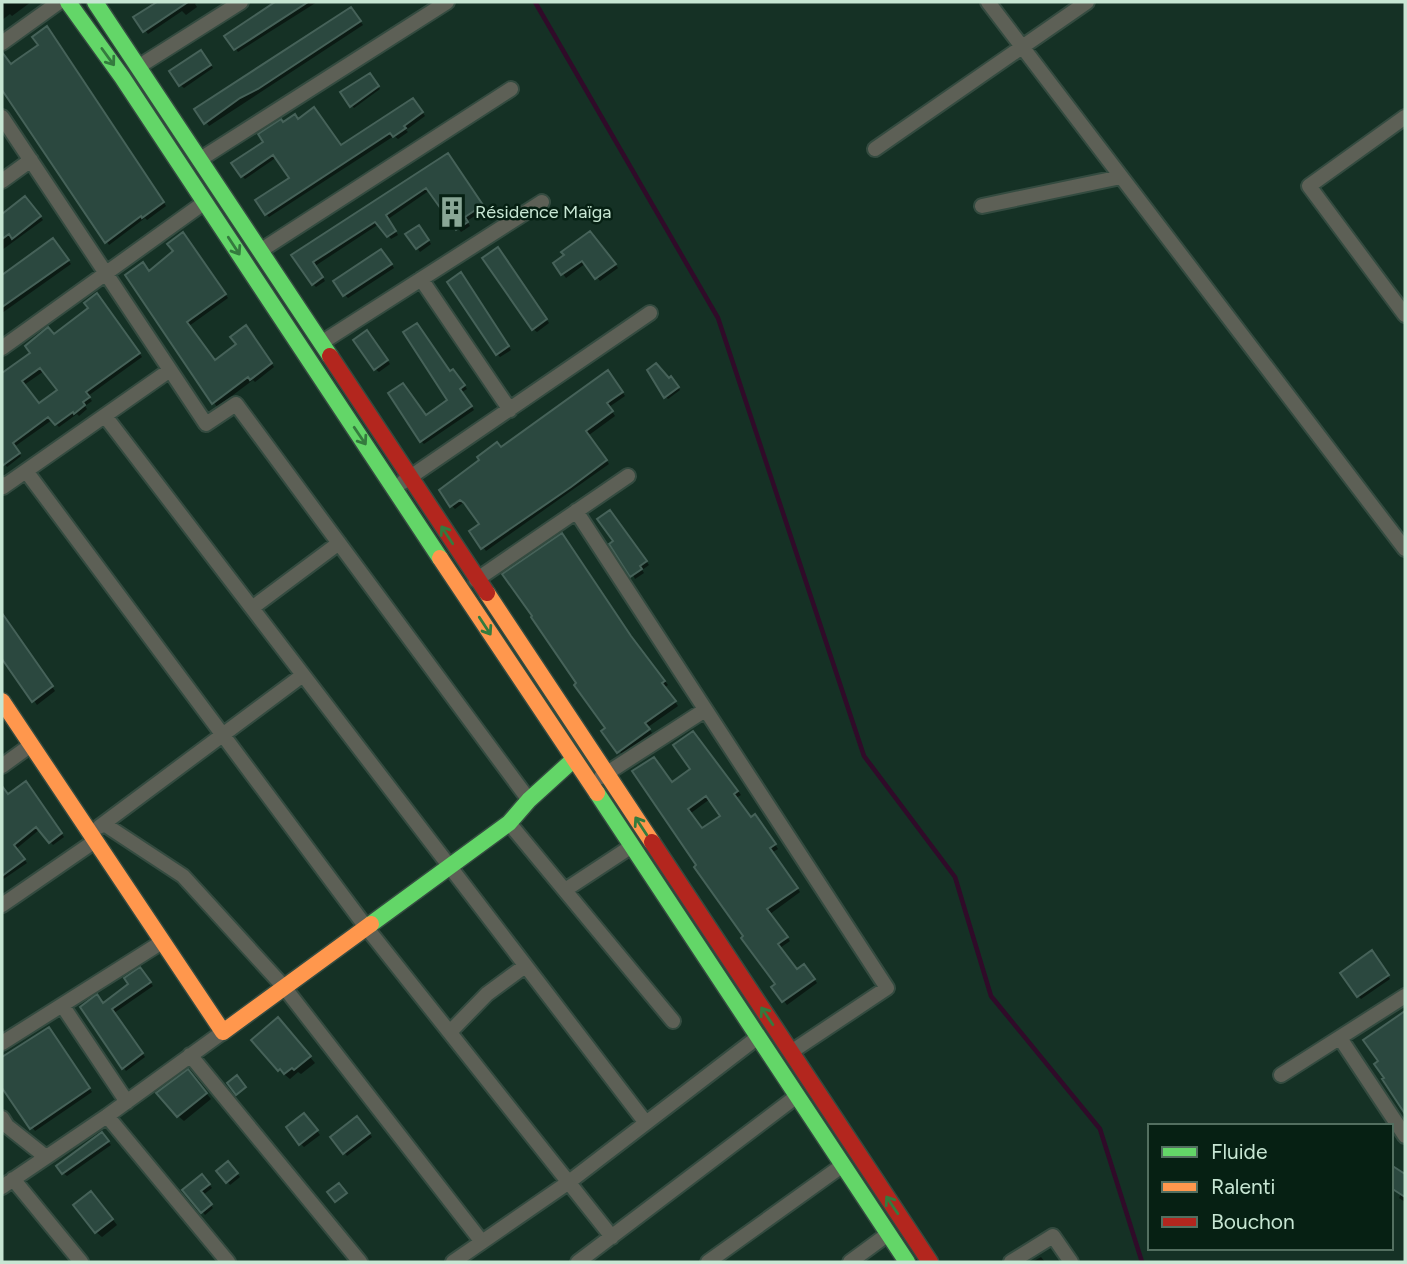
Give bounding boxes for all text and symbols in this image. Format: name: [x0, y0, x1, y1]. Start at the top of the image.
one-way arrow: [101, 47, 115, 66]
building icon: Résidence Maïga: [435, 195, 469, 229]
place label: Résidence Maïga: [475, 201, 611, 223]
one-way arrow: [227, 236, 241, 256]
one-way arrow: [353, 426, 367, 445]
one-way arrow: [440, 525, 454, 545]
one-way arrow: [478, 616, 493, 635]
one-way arrow: [634, 817, 648, 836]
one-way arrow: [759, 1007, 774, 1026]
legend: [1148, 1124, 1393, 1250]
text: Fluide: [1211, 1139, 1267, 1164]
text: Ralenti: [1211, 1174, 1275, 1199]
one-way arrow: [885, 1196, 899, 1216]
text: Bouchon: [1211, 1209, 1295, 1234]

